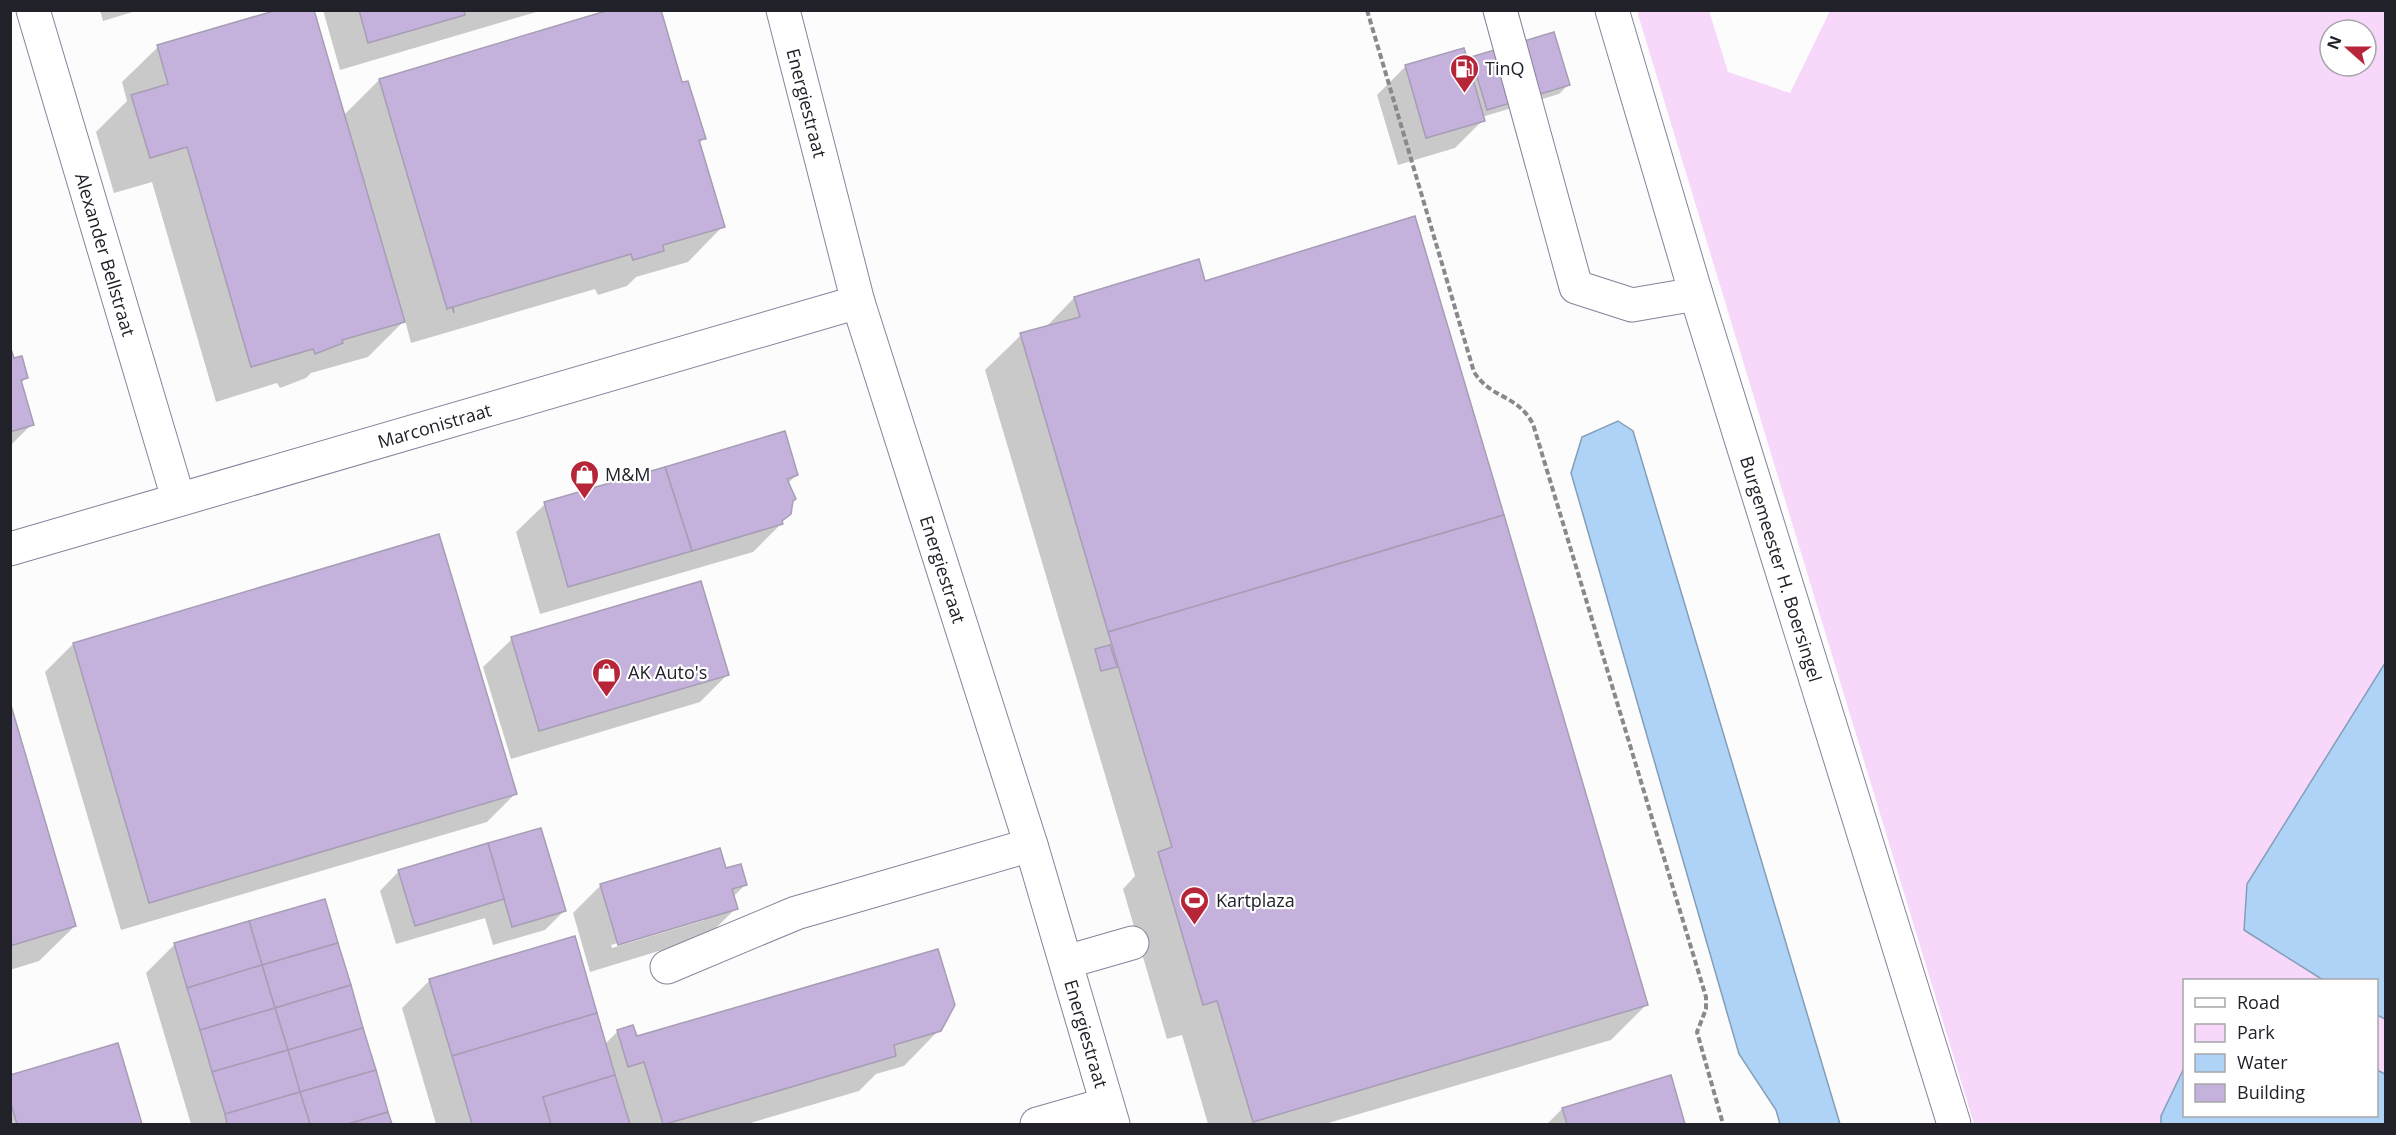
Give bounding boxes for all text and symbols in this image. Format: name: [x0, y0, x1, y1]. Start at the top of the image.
north arrow: [2318, 18, 2378, 78]
text: N: [2321, 33, 2347, 53]
street label: Energiestraat: [781, 46, 832, 160]
fuel station icon: TinQ: [1448, 52, 1480, 94]
place label: TinQ: [1485, 56, 1525, 80]
street label: Alexander Bellstraat: [70, 170, 141, 339]
street label: Marconistraat: [375, 397, 494, 453]
street label: Burgemeester H. Boersingel: [1735, 453, 1828, 685]
shop icon: M&M: [568, 458, 600, 500]
place label: M&M: [605, 462, 651, 486]
street label: Energiestraat: [915, 512, 972, 626]
shop icon: AK Auto's: [591, 656, 623, 698]
place label: AK Auto's: [628, 660, 707, 684]
sports icon: Kartplaza: [1179, 884, 1211, 926]
place label: Kartplaza: [1216, 888, 1295, 912]
street label: Energiestraat: [1059, 977, 1114, 1091]
legend: [2183, 979, 2378, 1117]
text: Road: [2237, 990, 2280, 1014]
text: Park: [2237, 1020, 2275, 1044]
text: Water: [2237, 1050, 2288, 1074]
text: Building: [2237, 1080, 2305, 1104]

